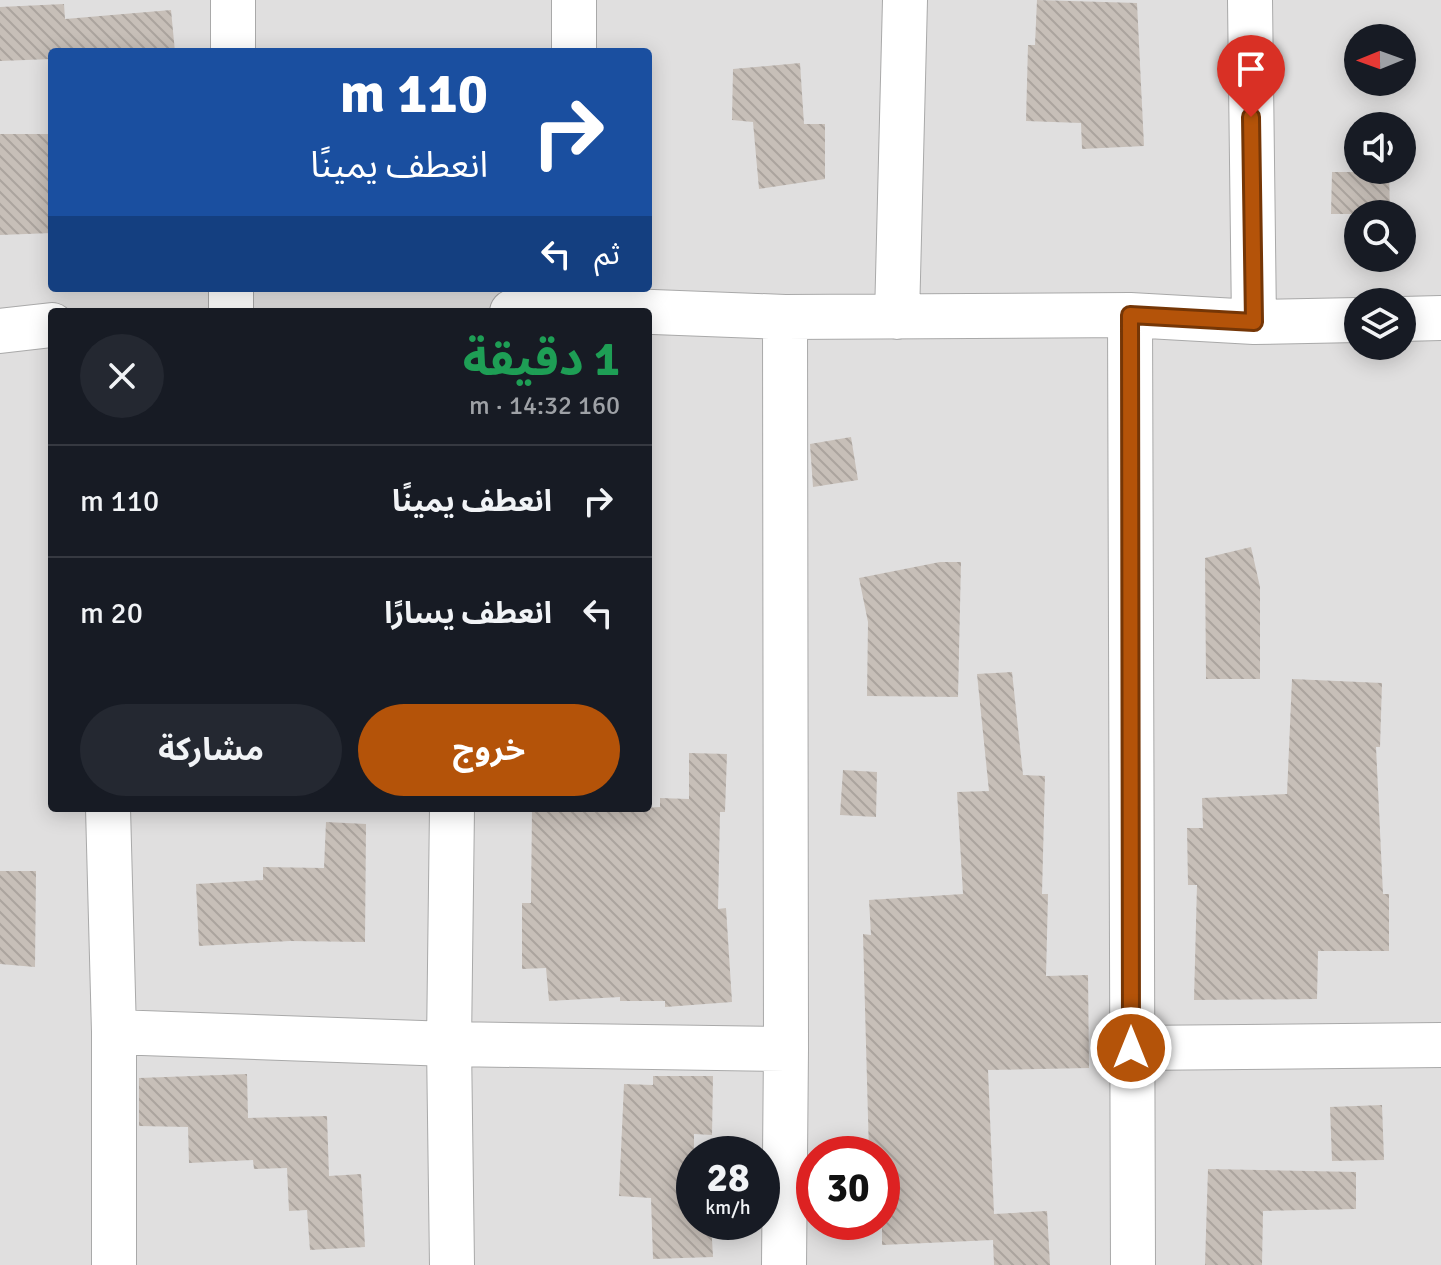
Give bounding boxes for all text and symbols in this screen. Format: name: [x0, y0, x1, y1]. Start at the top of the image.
north arrow: [1344, 24, 1416, 96]
map controls: [1344, 24, 1416, 360]
pin: [1217, 35, 1285, 117]
icon: arrive: [1229, 47, 1273, 91]
text: 110 m: [340, 59, 488, 128]
icon: right: [516, 80, 620, 184]
button: sound: [1344, 112, 1416, 184]
text: انعطف يمينًا: [310, 143, 488, 188]
button: search: [1344, 200, 1416, 272]
icon: left: [534, 232, 578, 276]
text: ثم: [594, 236, 620, 273]
button: layers: [1344, 288, 1416, 360]
text: 1 دقيقة: [463, 330, 620, 389]
button: close: [80, 334, 164, 418]
text: 160 m · 14:32: [469, 390, 620, 422]
icon: right: [576, 479, 620, 523]
text: 110 m: [80, 483, 159, 520]
text: انعطف يمينًا: [392, 483, 552, 520]
icon: left: [576, 591, 620, 635]
text: 20 m: [80, 595, 143, 632]
text: انعطف يسارًا: [384, 595, 552, 632]
button: مشاركة: [80, 704, 342, 796]
button: خروج: [358, 704, 620, 796]
position arrow: [1089, 1006, 1173, 1090]
speed limit sign: 30: [796, 1136, 900, 1240]
text: 28: [706, 1153, 750, 1203]
text: km/h: [705, 1195, 751, 1220]

